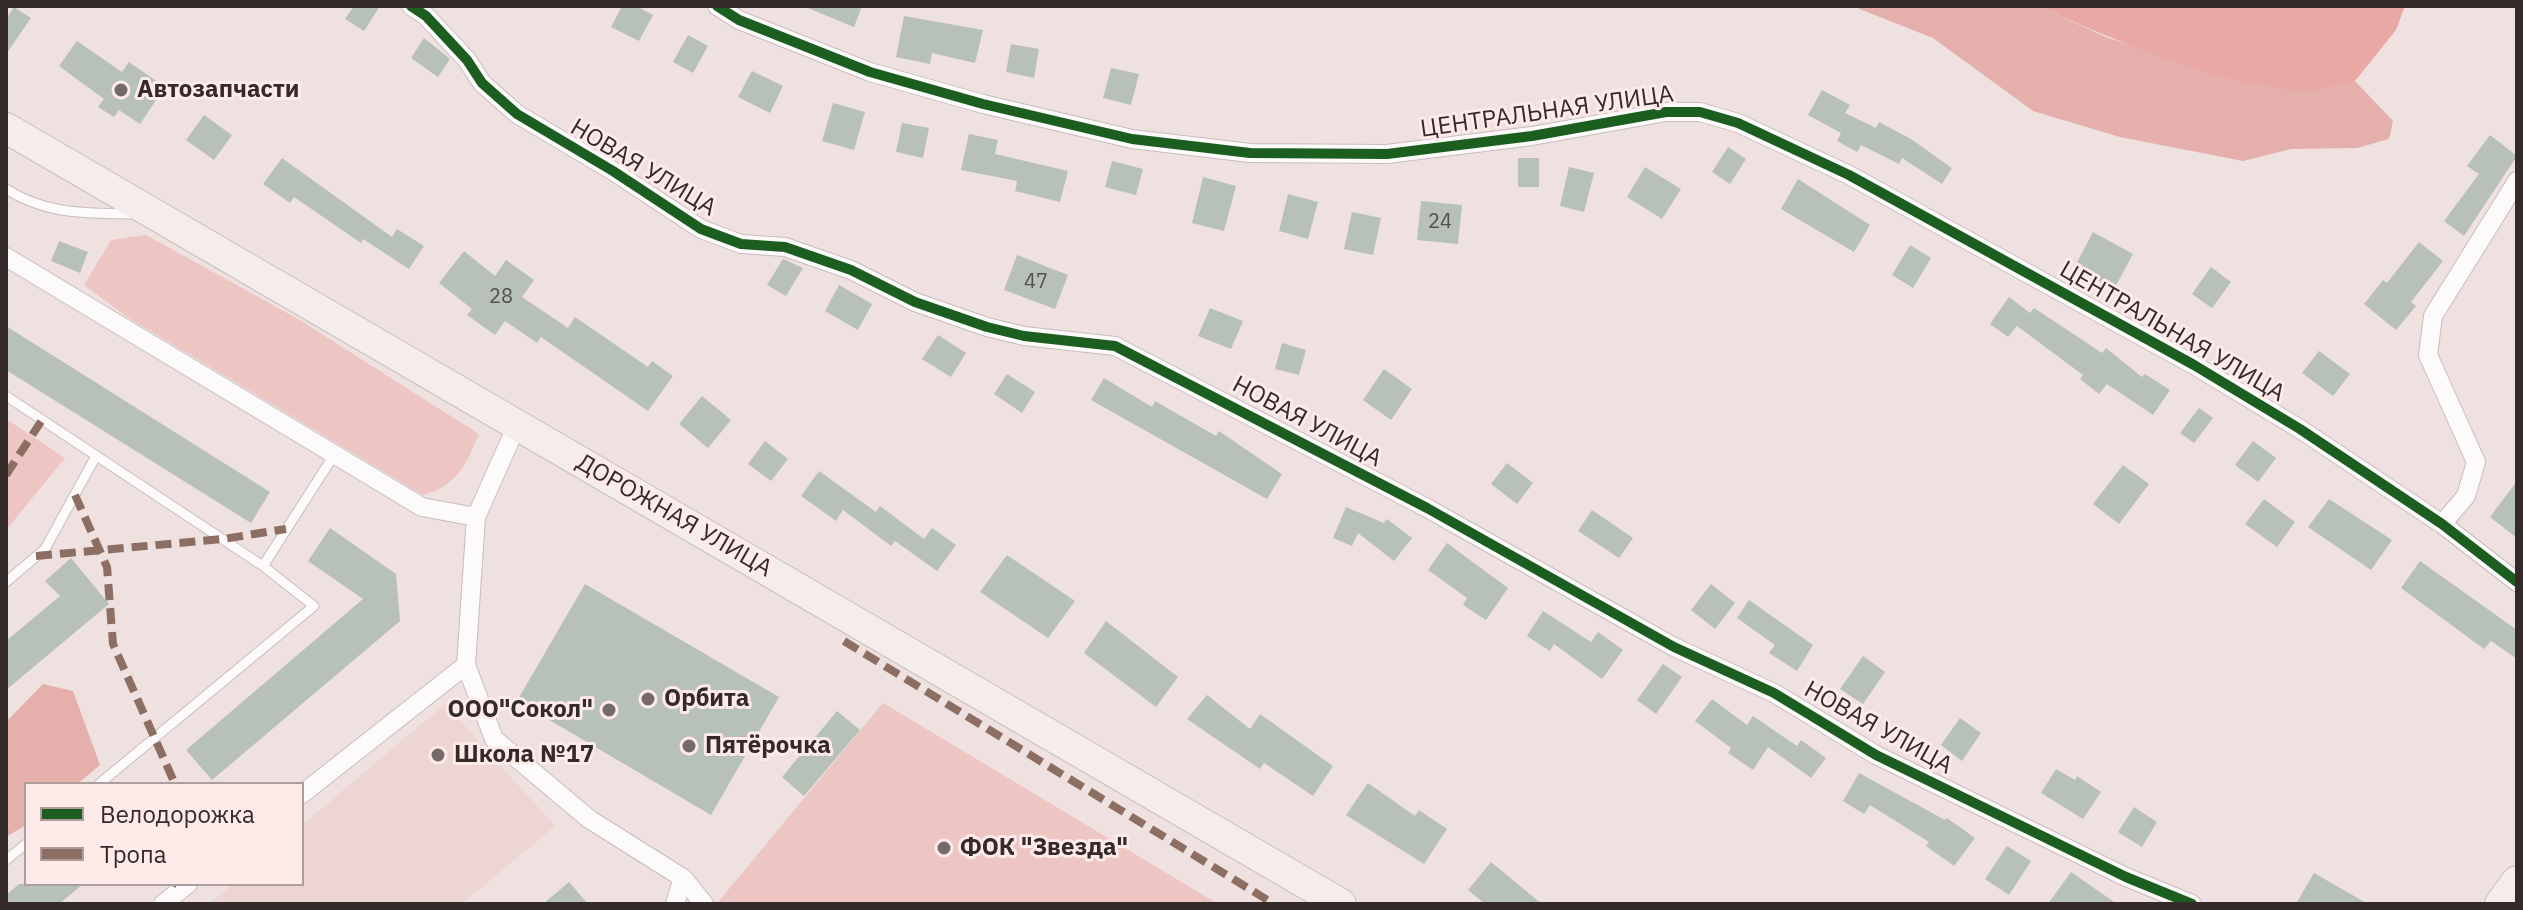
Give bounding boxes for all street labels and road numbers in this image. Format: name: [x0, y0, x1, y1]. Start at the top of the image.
street label: ЦЕНТРАЛЬНАЯ УЛИЦА: [1418, 80, 1676, 144]
street label: НОВАЯ УЛИЦА: [565, 113, 721, 223]
street label: ЦЕНТРАЛЬНАЯ УЛИЦА: [2054, 256, 2290, 408]
street label: НОВАЯ УЛИЦА: [1227, 371, 1387, 473]
street label: ДОРОЖНАЯ УЛИЦА: [571, 448, 777, 584]
street label: НОВАЯ УЛИЦА: [1799, 675, 1957, 781]

